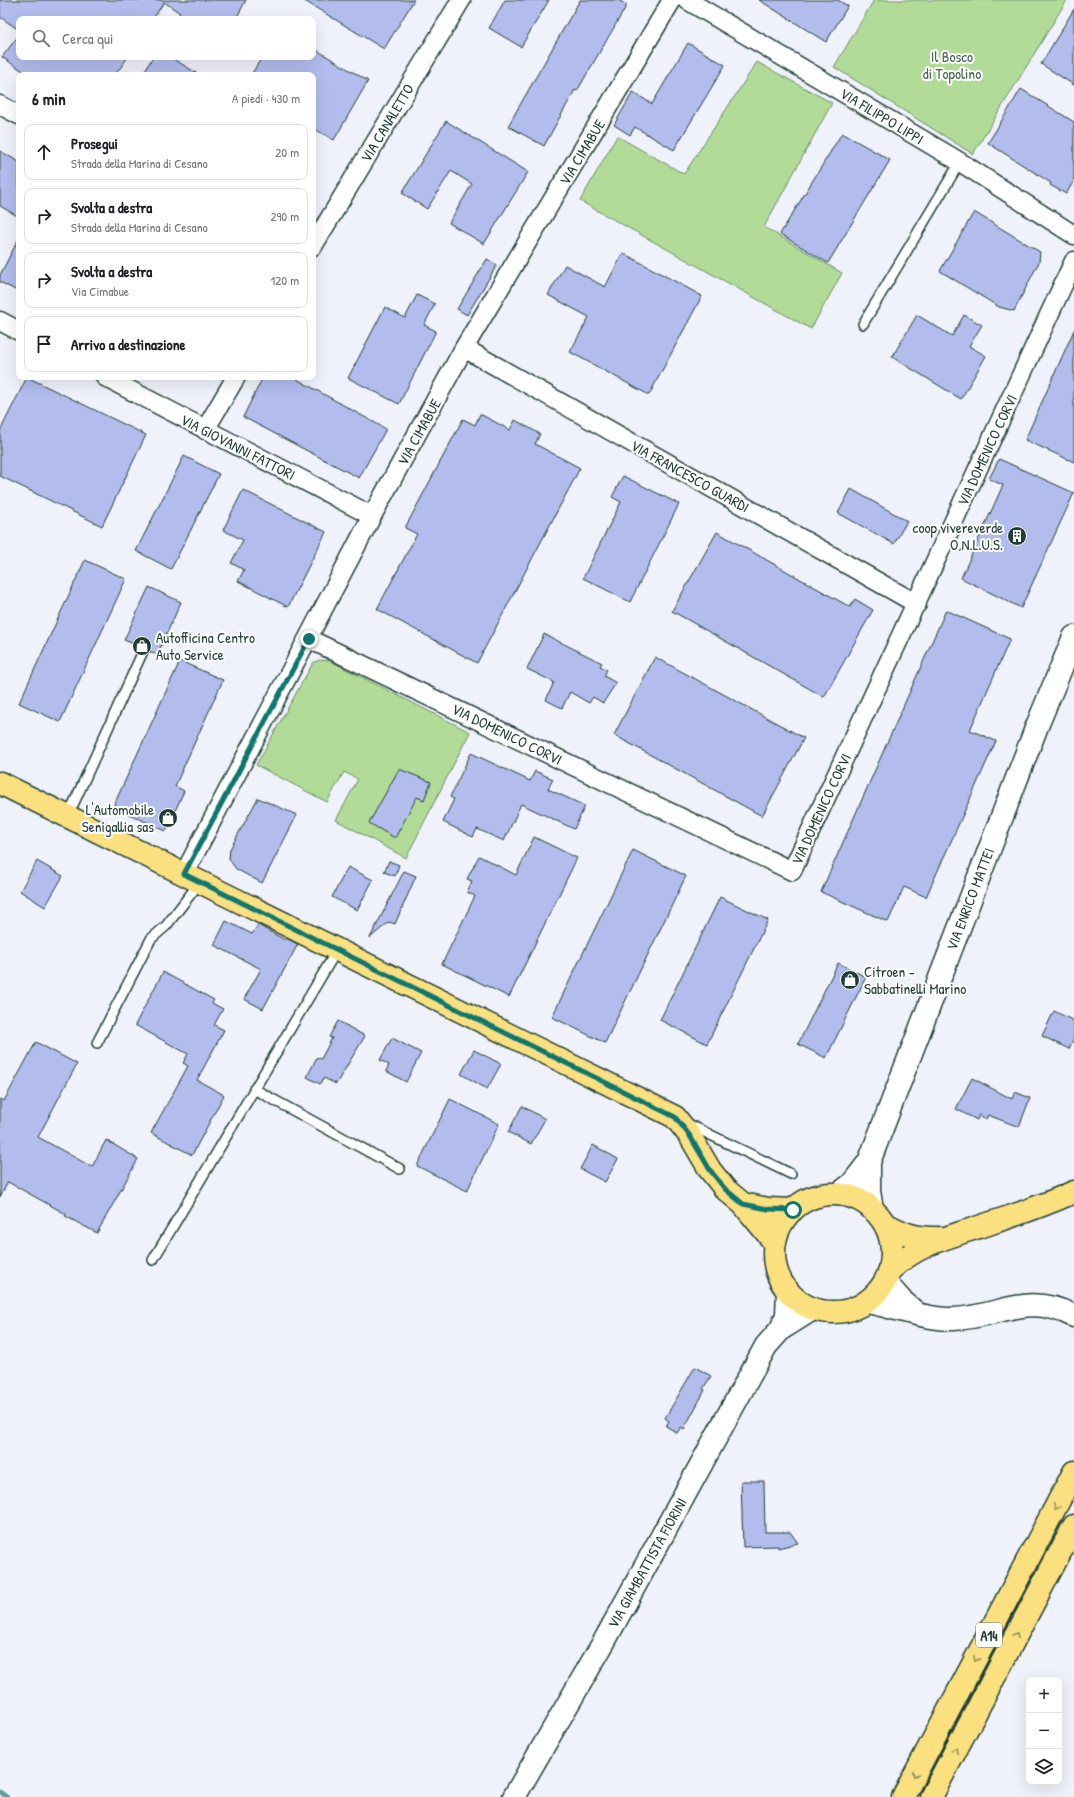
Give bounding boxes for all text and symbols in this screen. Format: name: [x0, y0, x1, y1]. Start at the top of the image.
search box: [16, 16, 316, 60]
icon: search: [30, 27, 52, 49]
text: Cerca qui: [62, 28, 113, 49]
park label: Il Bosco di Topolino: [923, 46, 981, 84]
street label: VIA CANALETTO: [355, 80, 419, 166]
street label: VIA FILIPPO LIPPI: [836, 83, 928, 149]
text: 6 min: [32, 87, 66, 110]
text: A piedi · 430 m: [232, 89, 300, 107]
street label: VIA CIMABUE: [554, 115, 610, 189]
text: Prosegui: [71, 133, 118, 154]
icon: ahead: [33, 141, 55, 163]
text: 20 m: [275, 143, 299, 161]
text: Strada della Marina di Cesano: [71, 154, 208, 172]
text: Svolta a destra: [71, 197, 152, 218]
icon: right: [33, 205, 55, 227]
text: 290 m: [270, 207, 299, 225]
text: Strada della Marina di Cesano: [71, 218, 208, 236]
text: Svolta a destra: [71, 261, 152, 282]
icon: right: [33, 269, 55, 291]
text: 120 m: [271, 271, 299, 289]
text: Via Cimabue: [71, 282, 129, 300]
icon: arrive: [33, 333, 55, 355]
text: Arrivo a destinazione: [71, 334, 185, 355]
street label: VIA DOMENICO CORVI: [952, 391, 1022, 509]
street label: VIA CIMABUE: [392, 395, 446, 469]
street label: VIA GIOVANNI FATTORI: [177, 409, 299, 485]
street label: VIA FRANCESCO GUARDI: [627, 435, 753, 517]
place label: coop vivereverde O,N.L.U.S.: [913, 517, 1003, 555]
building icon: coop vivereverde O,N.L.U.S.: [1006, 525, 1028, 547]
place label: Autofficina Centro Auto Service: [156, 627, 255, 665]
route end: [300, 630, 318, 648]
shop icon: Autofficina Centro Auto Service: [131, 635, 153, 657]
street label: VIA DOMENICO CORVI: [448, 698, 566, 770]
street label: VIA DOMENICO CORVI: [786, 750, 856, 868]
place label: L'Automobile Senigallia sas: [82, 799, 154, 837]
shop icon: L'Automobile Senigallia sas: [157, 807, 179, 829]
street label: VIA ENRICO MATTEI: [941, 845, 999, 953]
place label: Citroen - Sabbatinelli Marino: [864, 961, 966, 999]
shop icon: Citroen - Sabbatinelli Marino: [839, 969, 861, 991]
route start: [784, 1201, 802, 1219]
street label: VIA GIAMBATTISTA FIORINI: [602, 1494, 692, 1632]
one-way arrow: [1053, 1503, 1061, 1510]
road number: A14: [976, 1623, 1002, 1647]
one-way arrow: [1012, 1632, 1019, 1639]
one-way arrow: [973, 1655, 981, 1662]
map controls: [1026, 1677, 1062, 1785]
button: +: [1026, 1677, 1062, 1713]
button: −: [1026, 1713, 1062, 1749]
one-way arrow: [951, 1747, 958, 1754]
button: layers: [1026, 1749, 1062, 1785]
one-way arrow: [913, 1770, 920, 1777]

